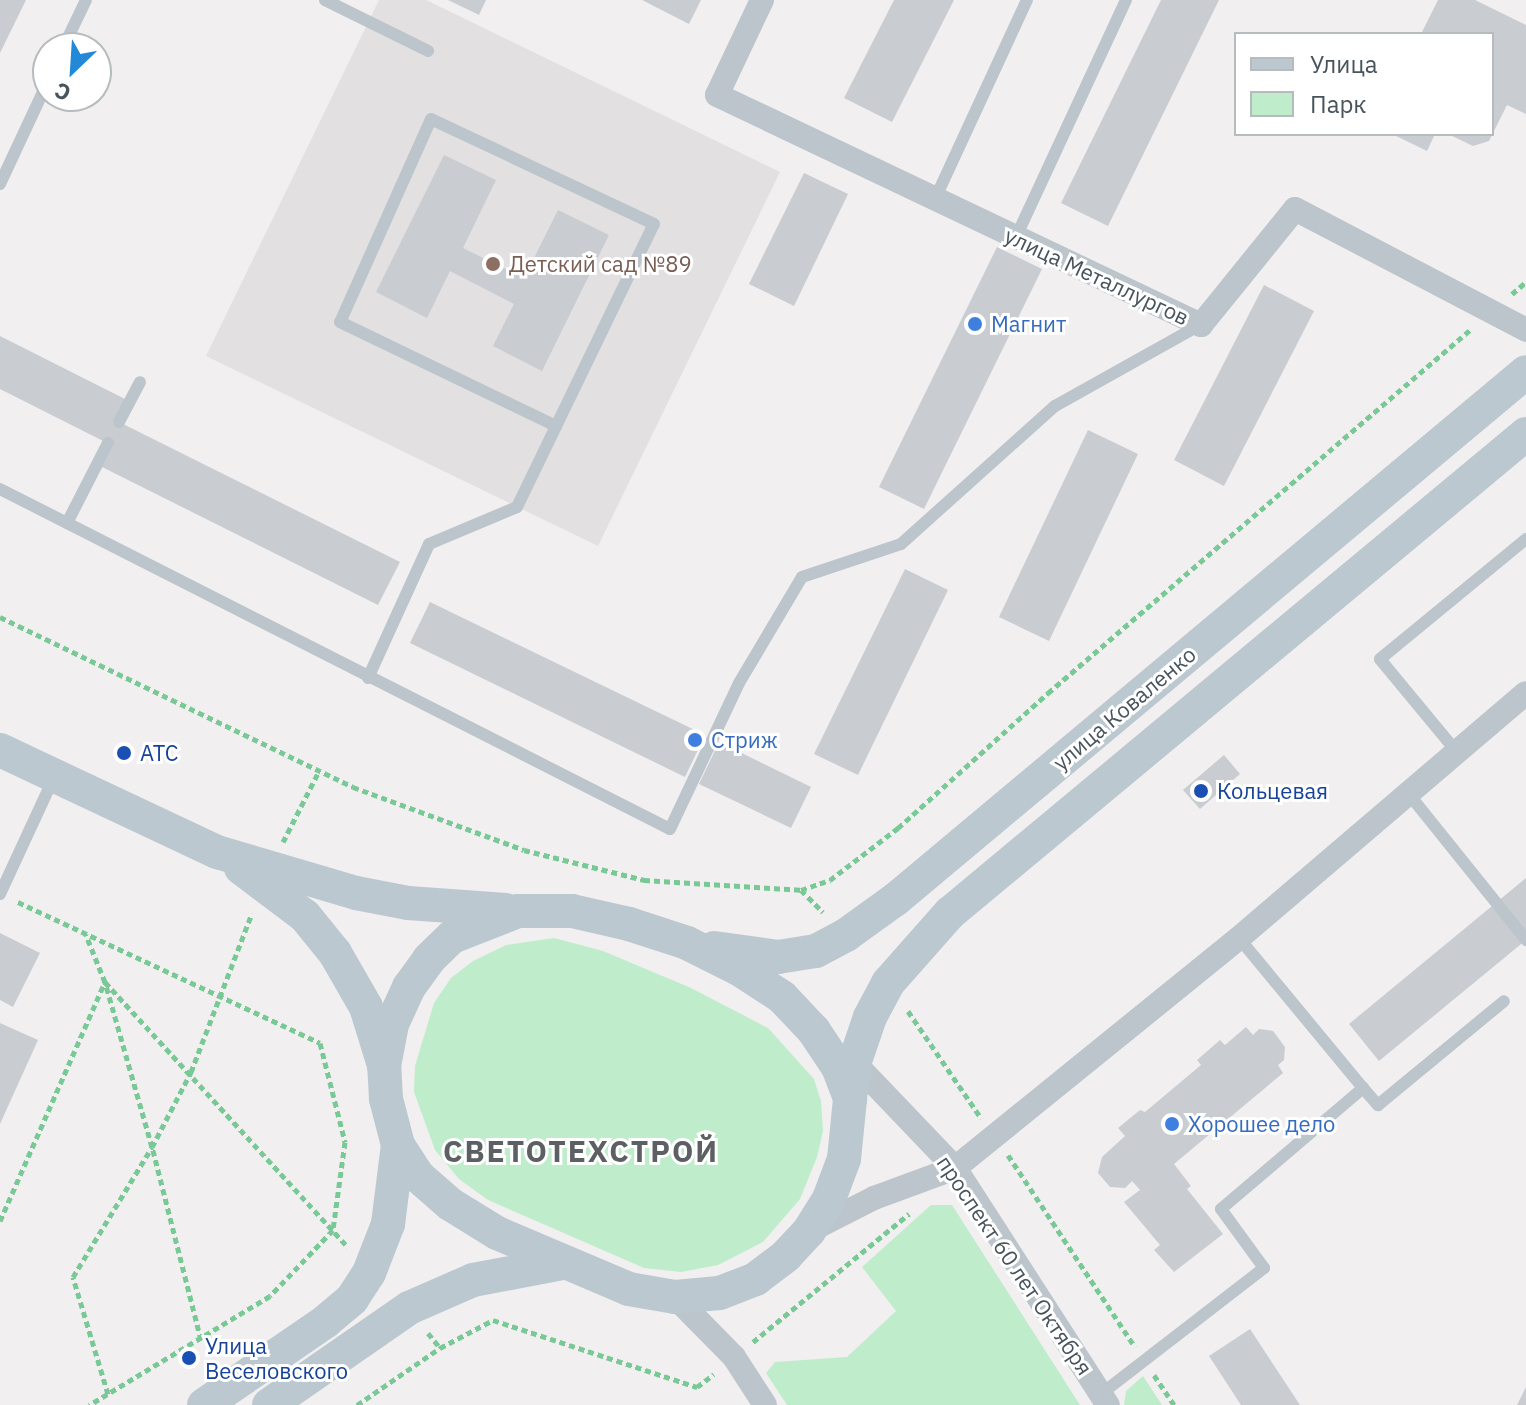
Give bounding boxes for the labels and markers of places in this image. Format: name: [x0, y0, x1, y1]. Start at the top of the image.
place label: Детский сад №89: [509, 251, 692, 277]
marker: Детский сад №89: [484, 255, 502, 273]
place label: Магнит: [991, 311, 1066, 337]
marker: Магнит: [966, 315, 984, 333]
place label: Стриж: [711, 727, 778, 753]
marker: Стриж: [686, 731, 704, 749]
place label: АТС: [140, 740, 178, 766]
marker: АТС: [115, 744, 133, 762]
place label: Кольцевая: [1217, 778, 1328, 804]
marker: Кольцевая: [1192, 782, 1210, 800]
place label: Хорошее дело: [1188, 1111, 1335, 1137]
marker: Хорошее дело: [1163, 1115, 1181, 1133]
place label: Улица Веселовского: [205, 1332, 348, 1384]
marker: Улица Веселовского: [180, 1349, 198, 1367]

